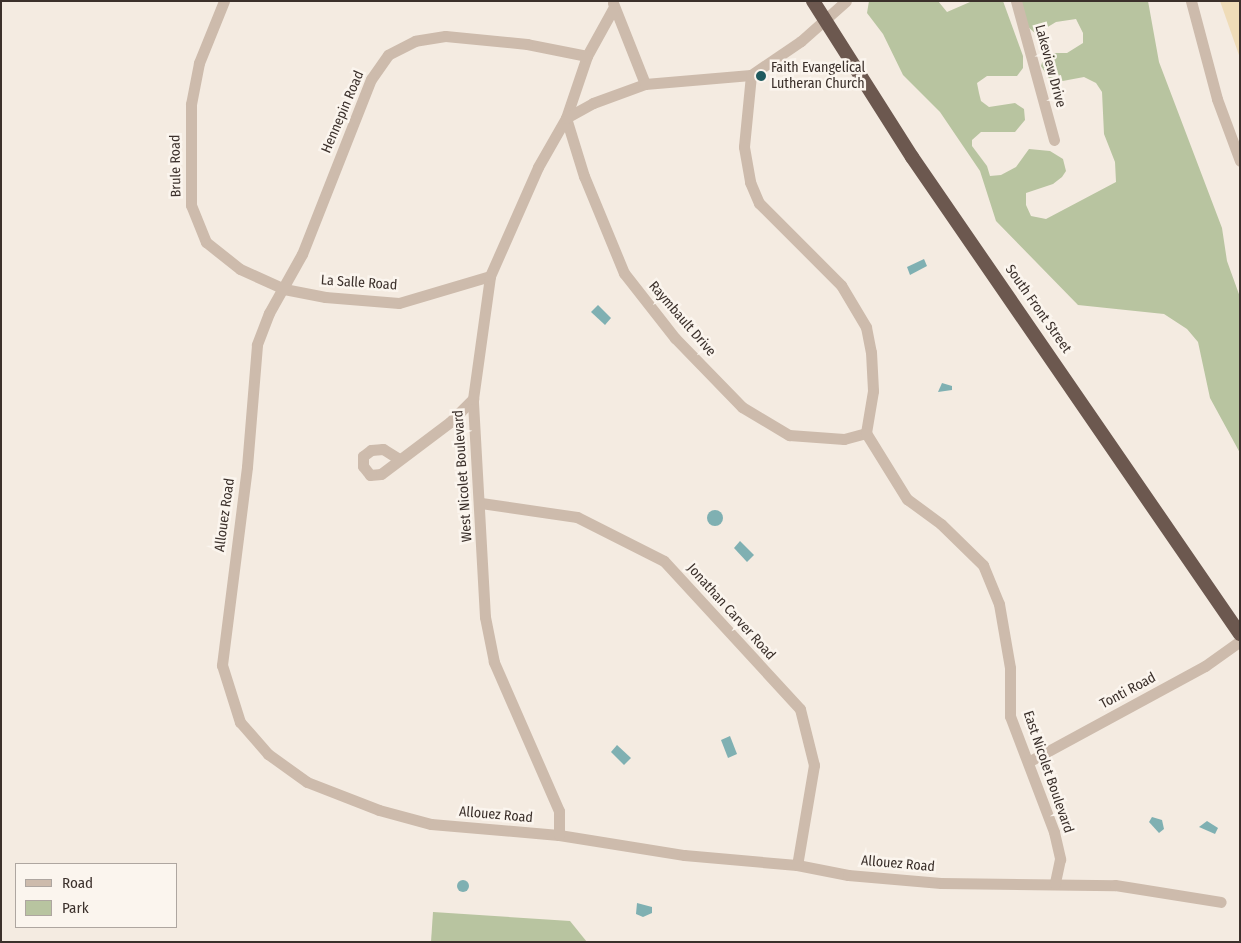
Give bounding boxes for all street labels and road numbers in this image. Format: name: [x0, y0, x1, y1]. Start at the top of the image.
street label: Lakeview Drive: [1031, 23, 1069, 109]
street label: Hennepin Road: [318, 68, 368, 156]
street label: Brule Road: [167, 134, 185, 198]
street label: South Front Street: [1001, 262, 1075, 356]
street label: La Salle Road: [320, 272, 398, 294]
street label: Raymbault Drive: [645, 278, 719, 360]
street label: West Nicolet Boulevard: [450, 409, 476, 543]
street label: Allouez Road: [212, 477, 238, 553]
street label: Jonathan Carver Road: [683, 560, 779, 664]
street label: Tonti Road: [1097, 669, 1159, 713]
street label: East Nicolet Boulevard: [1019, 709, 1077, 835]
street label: Allouez Road: [458, 803, 534, 827]
street label: Allouez Road: [860, 852, 936, 876]

